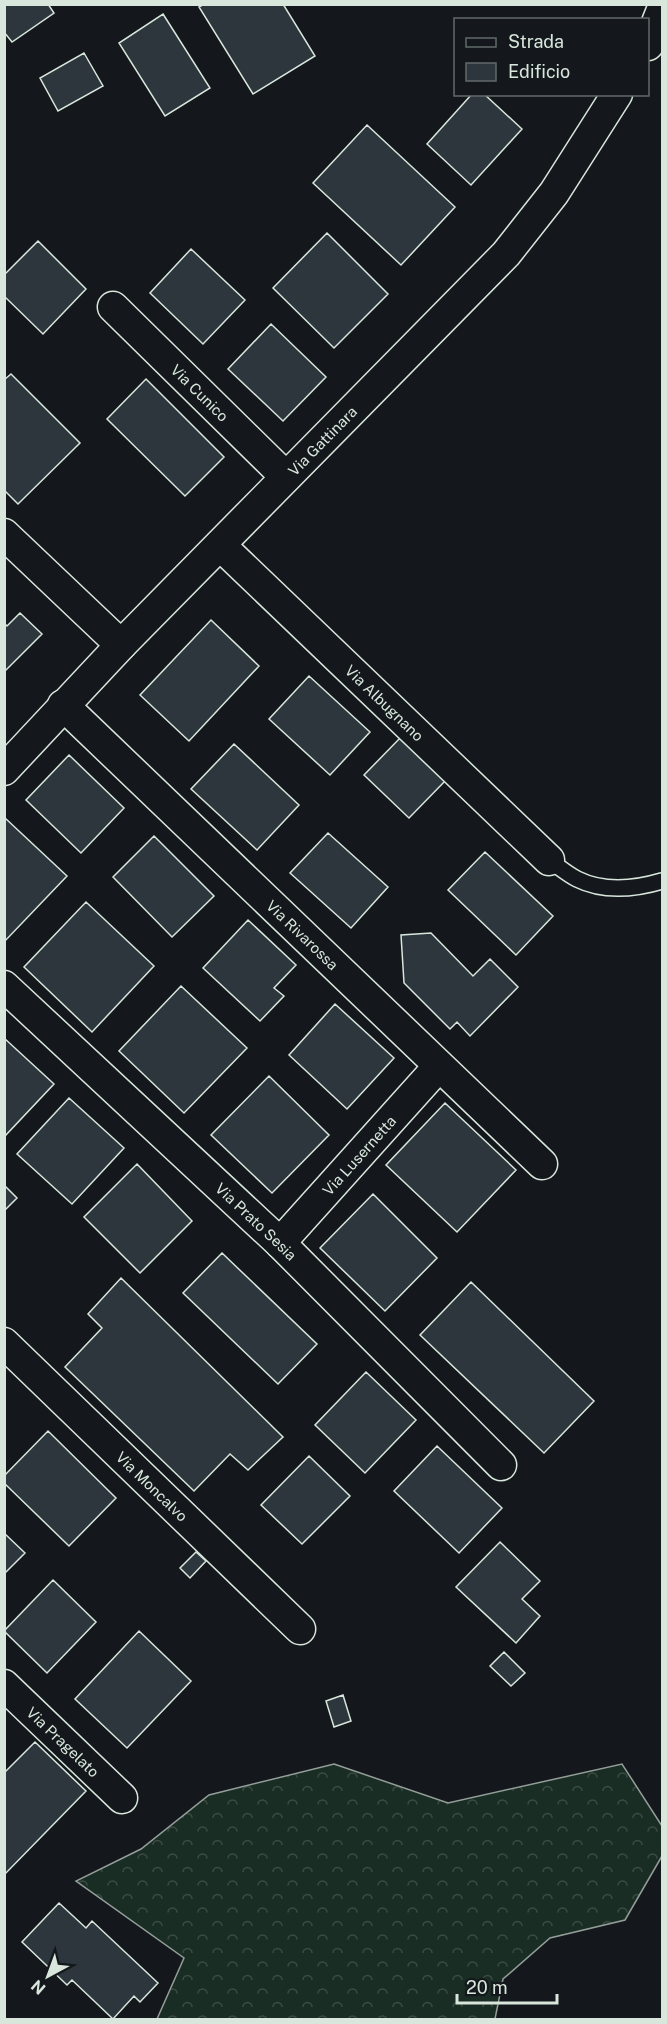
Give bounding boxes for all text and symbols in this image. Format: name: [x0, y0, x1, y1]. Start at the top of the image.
legend: [454, 18, 649, 96]
text: Strada: [508, 31, 564, 52]
text: Edificio: [508, 61, 570, 82]
street label: Via Cunico: [168, 361, 232, 424]
street label: Via Gattinara: [284, 403, 360, 479]
street label: Via Albugnano: [342, 661, 427, 744]
street label: Via Rivarossa: [263, 896, 342, 973]
street label: Via Lusernetta: [319, 1112, 399, 1199]
street label: Via Prato Sesia: [212, 1179, 300, 1263]
street label: Via Moncalvo: [113, 1448, 191, 1524]
street label: Via Pragelato: [24, 1703, 103, 1780]
north arrow: [18, 1946, 78, 2006]
scale bar: [457, 1967, 558, 2005]
text: N: [28, 1976, 49, 1998]
text: 20 m: [466, 1977, 508, 1998]

